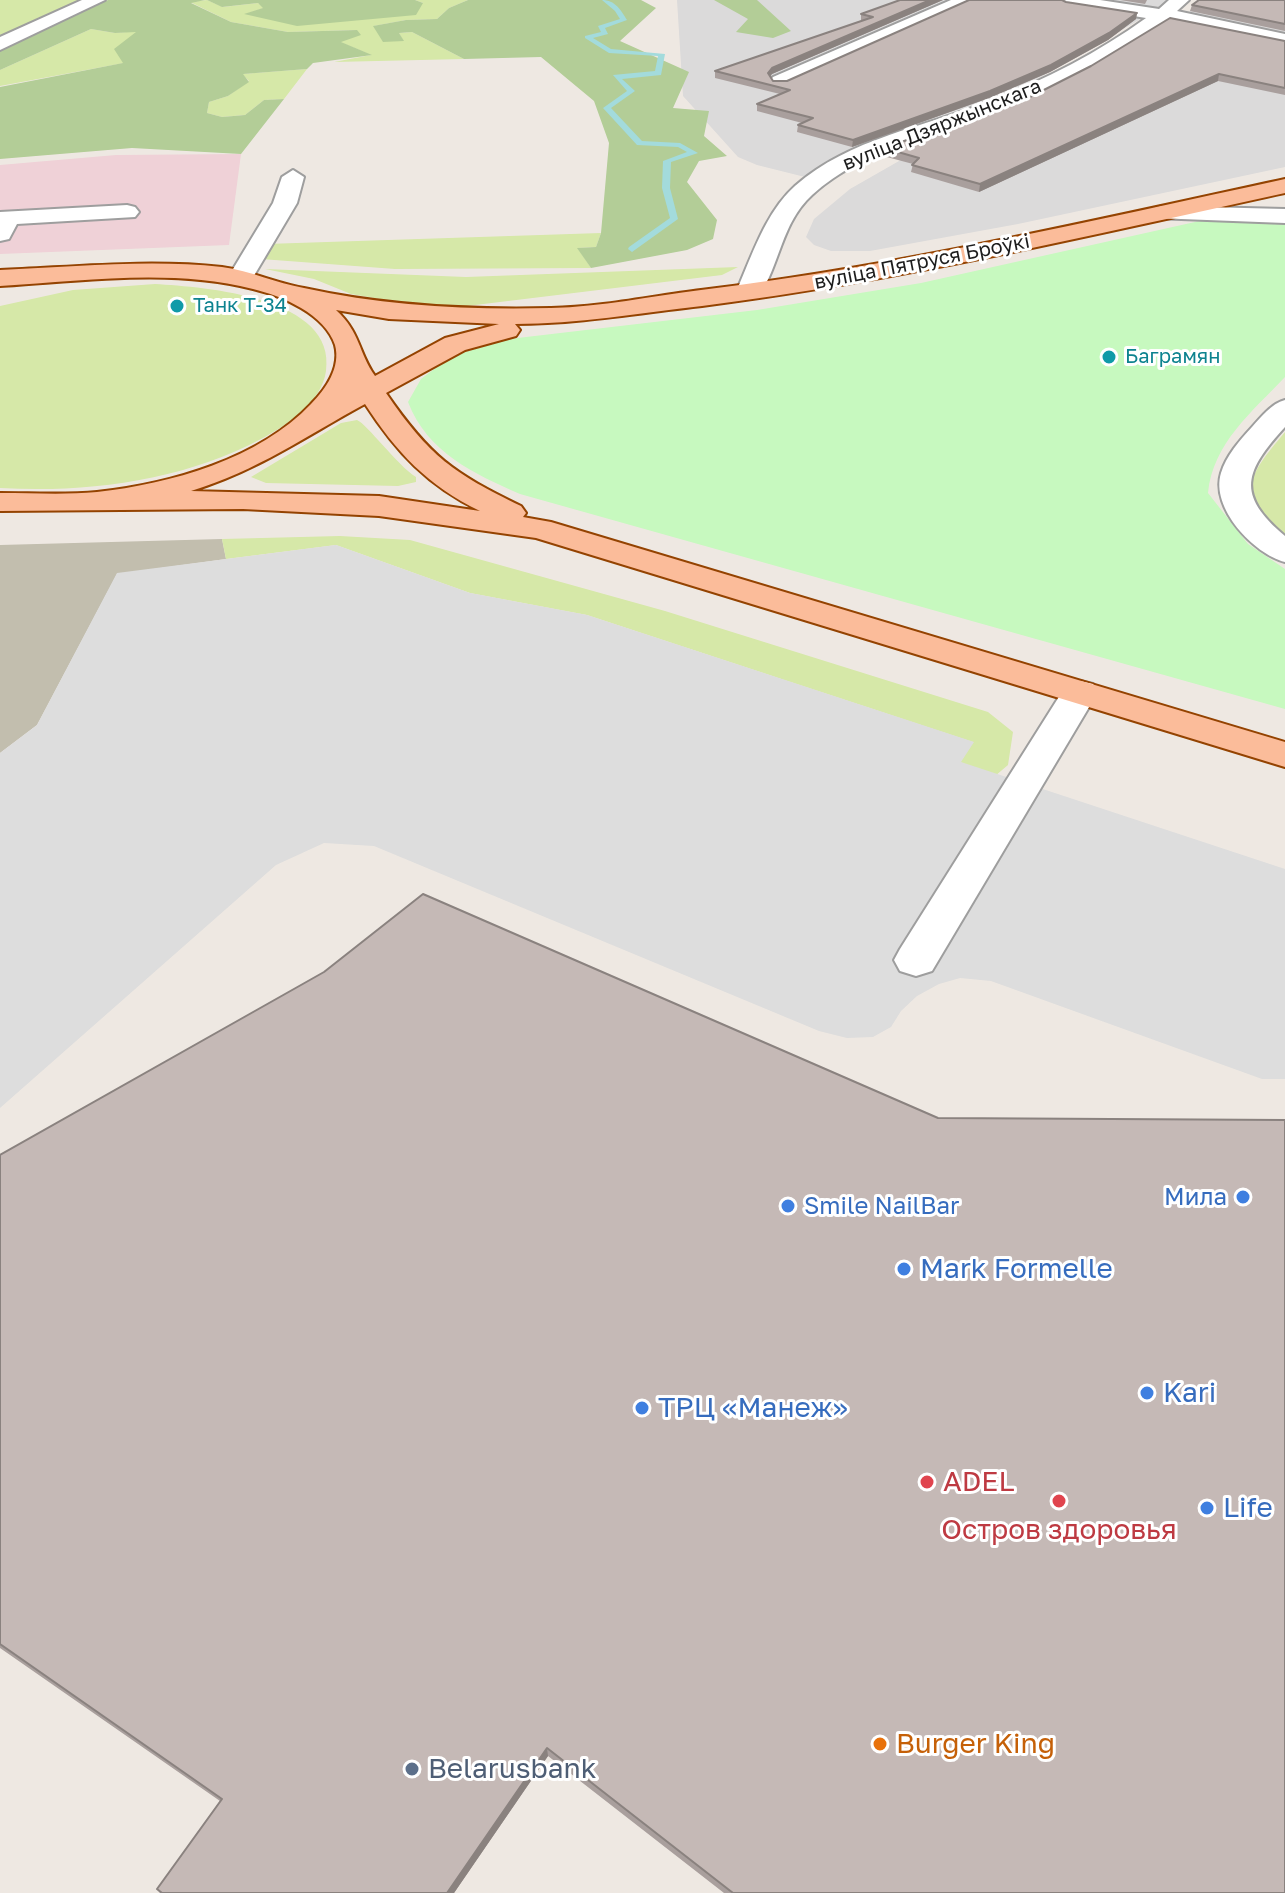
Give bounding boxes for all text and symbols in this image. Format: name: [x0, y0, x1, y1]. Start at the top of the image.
street label: вуліца Дзяржынскага: [839, 74, 1045, 176]
street label: вуліца Пятруся Броўкі: [812, 229, 1032, 295]
place label: Танк Т-34: [193, 294, 287, 318]
marker: Танк Т-34: [168, 297, 186, 315]
place label: Баграмян: [1125, 345, 1220, 369]
marker: Баграмян: [1100, 348, 1118, 366]
place label: Мила: [1164, 1183, 1227, 1211]
marker: Мила: [1234, 1188, 1252, 1206]
place label: Smile NailBar: [804, 1192, 959, 1220]
marker: Smile NailBar: [779, 1197, 797, 1215]
place label: Mark Formelle: [920, 1252, 1113, 1286]
marker: Mark Formelle: [895, 1260, 913, 1278]
place label: Kari: [1163, 1376, 1216, 1410]
marker: Kari: [1138, 1384, 1156, 1402]
place label: ТРЦ «Манеж»: [658, 1391, 848, 1425]
marker: ТРЦ «Манеж»: [633, 1399, 651, 1417]
place label: ADEL: [943, 1465, 1014, 1499]
marker: ADEL: [918, 1473, 936, 1491]
place label: Life: [1223, 1491, 1273, 1525]
marker: Остров здоровья: [1050, 1492, 1068, 1510]
marker: Life: [1198, 1499, 1216, 1517]
place label: Остров здоровья: [941, 1513, 1177, 1547]
place label: Burger King: [896, 1727, 1055, 1761]
marker: Burger King: [871, 1735, 889, 1753]
place label: Belarusbank: [428, 1752, 597, 1786]
marker: Belarusbank: [403, 1760, 421, 1778]

